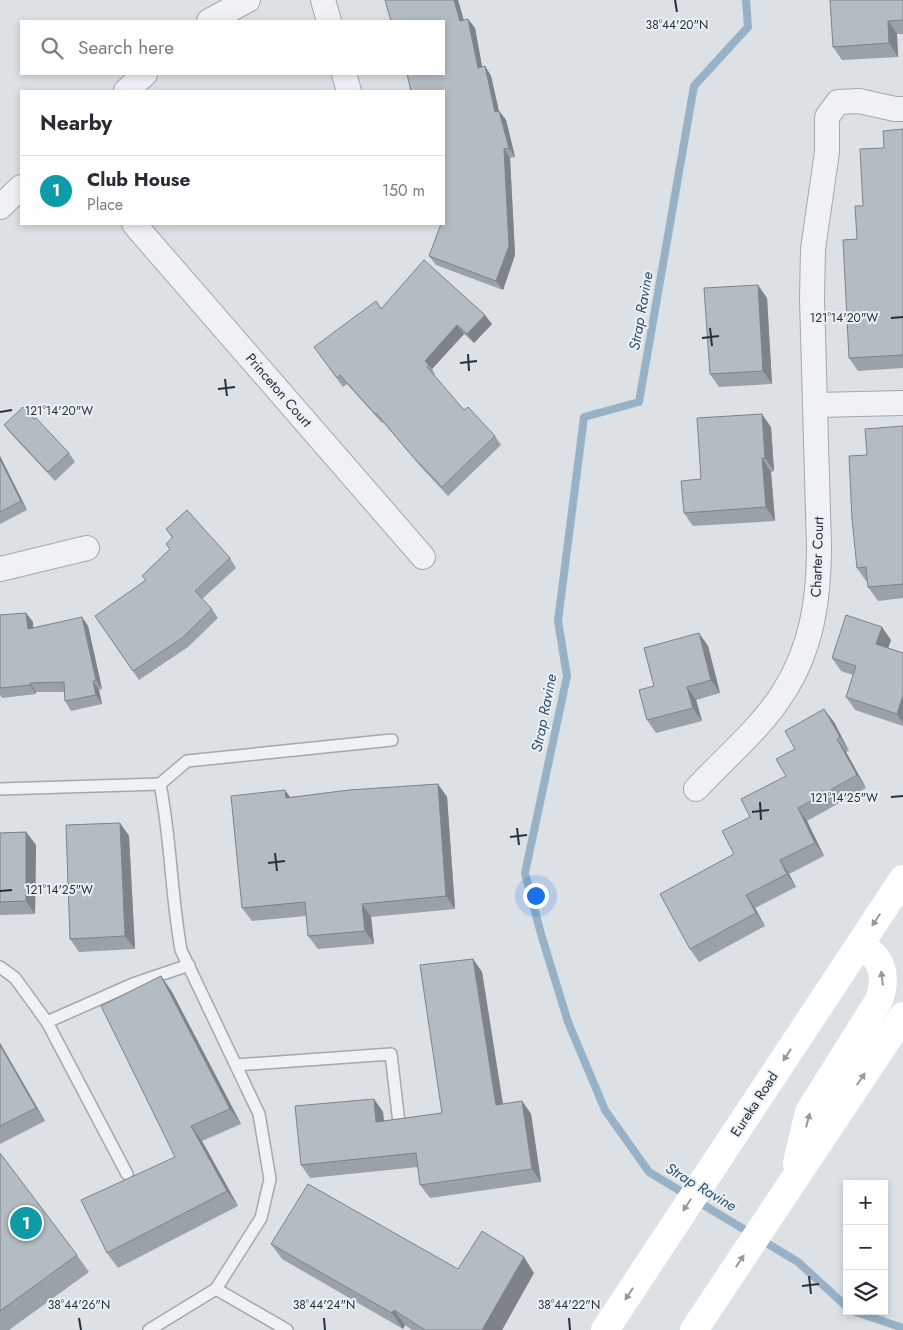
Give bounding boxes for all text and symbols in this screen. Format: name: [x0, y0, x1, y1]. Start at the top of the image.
text: 38°44'20"N: [646, 16, 708, 34]
search box: [20, 20, 445, 75]
icon: search: [38, 34, 66, 62]
text: Search here: [78, 34, 174, 61]
text: Nearby: [40, 108, 112, 138]
text: Club House: [87, 166, 190, 193]
text: 1: [52, 179, 60, 202]
text: 150 m: [382, 179, 425, 202]
text: Place: [87, 193, 123, 216]
water label: Strap Ravine: [623, 270, 659, 352]
text: 121°14'20"W: [810, 309, 878, 327]
street label: Princeton Court: [241, 349, 317, 432]
text: 121°14'20"W: [25, 402, 93, 420]
street label: Charter Court: [806, 516, 828, 598]
water label: Strap Ravine: [526, 672, 562, 754]
text: 121°14'25"W: [810, 789, 878, 807]
text: 121°14'25"W: [25, 881, 93, 899]
your location: [523, 883, 549, 909]
one-way arrow: [871, 913, 881, 926]
one-way arrow: [878, 970, 886, 986]
one-way arrow: [782, 1049, 791, 1062]
street label: Eureka Road: [725, 1067, 783, 1141]
one-way arrow: [856, 1072, 866, 1086]
one-way arrow: [804, 1112, 812, 1127]
water label: Strap Ravine: [661, 1157, 741, 1217]
map controls: [843, 1180, 888, 1315]
button: +: [843, 1180, 888, 1225]
one-way arrow: [683, 1198, 692, 1212]
pin: 1: [10, 1204, 42, 1242]
button: −: [843, 1225, 888, 1270]
one-way arrow: [735, 1254, 745, 1268]
button: layers: [843, 1270, 888, 1315]
one-way arrow: [624, 1287, 633, 1301]
text: 38°44'26"N: [48, 1296, 110, 1314]
text: 38°44'24"N: [293, 1296, 355, 1314]
text: 38°44'22"N: [538, 1296, 600, 1314]

